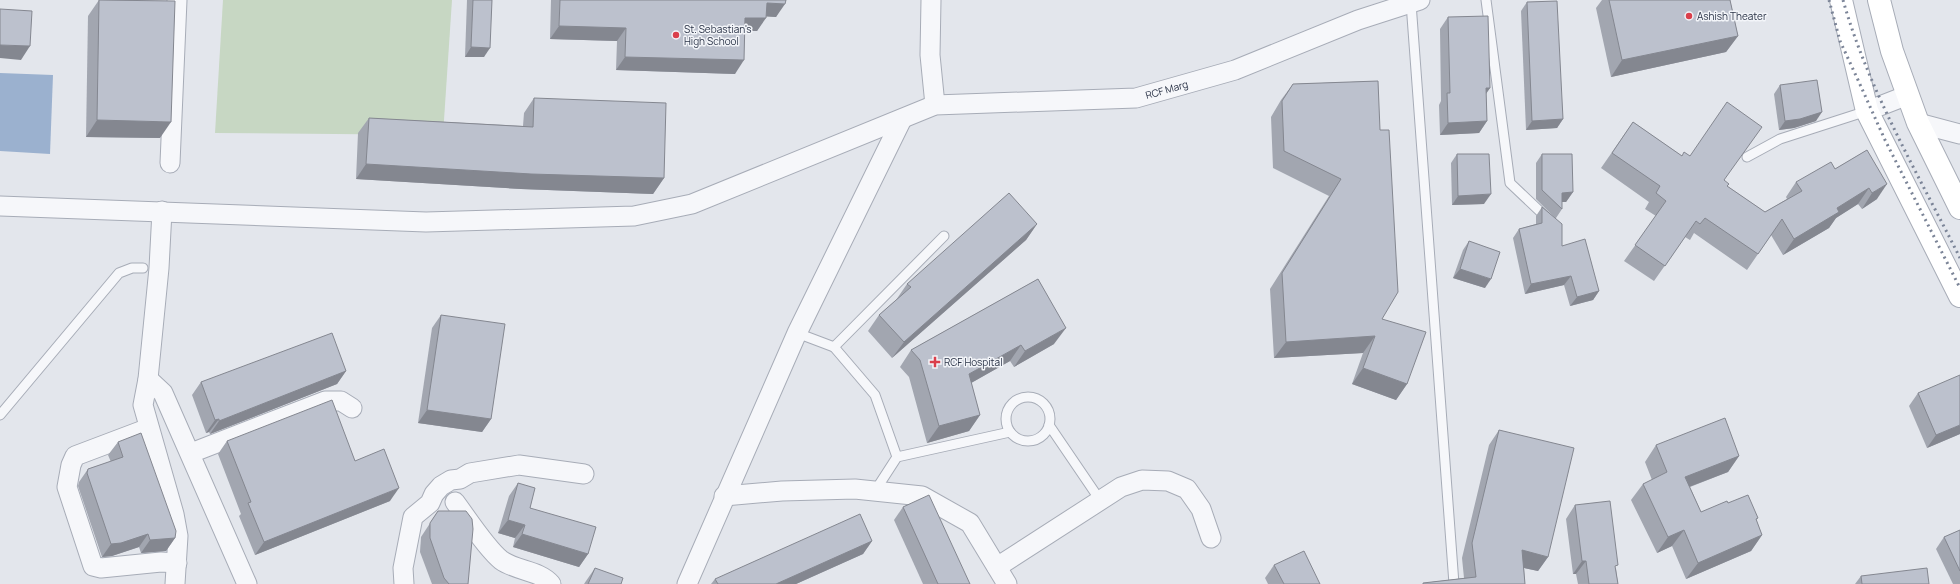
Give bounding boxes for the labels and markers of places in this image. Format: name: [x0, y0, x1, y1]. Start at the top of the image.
place label: Ashish Theater: [1697, 9, 1767, 23]
marker: Ashish Theater: [1684, 11, 1694, 21]
place label: St. Sebastian's High School: [684, 22, 751, 48]
marker: St. Sebastian's High School: [671, 30, 681, 40]
place label: RCF Hospital: [944, 355, 1003, 369]
marker: RCF Hospital: [929, 356, 941, 368]

